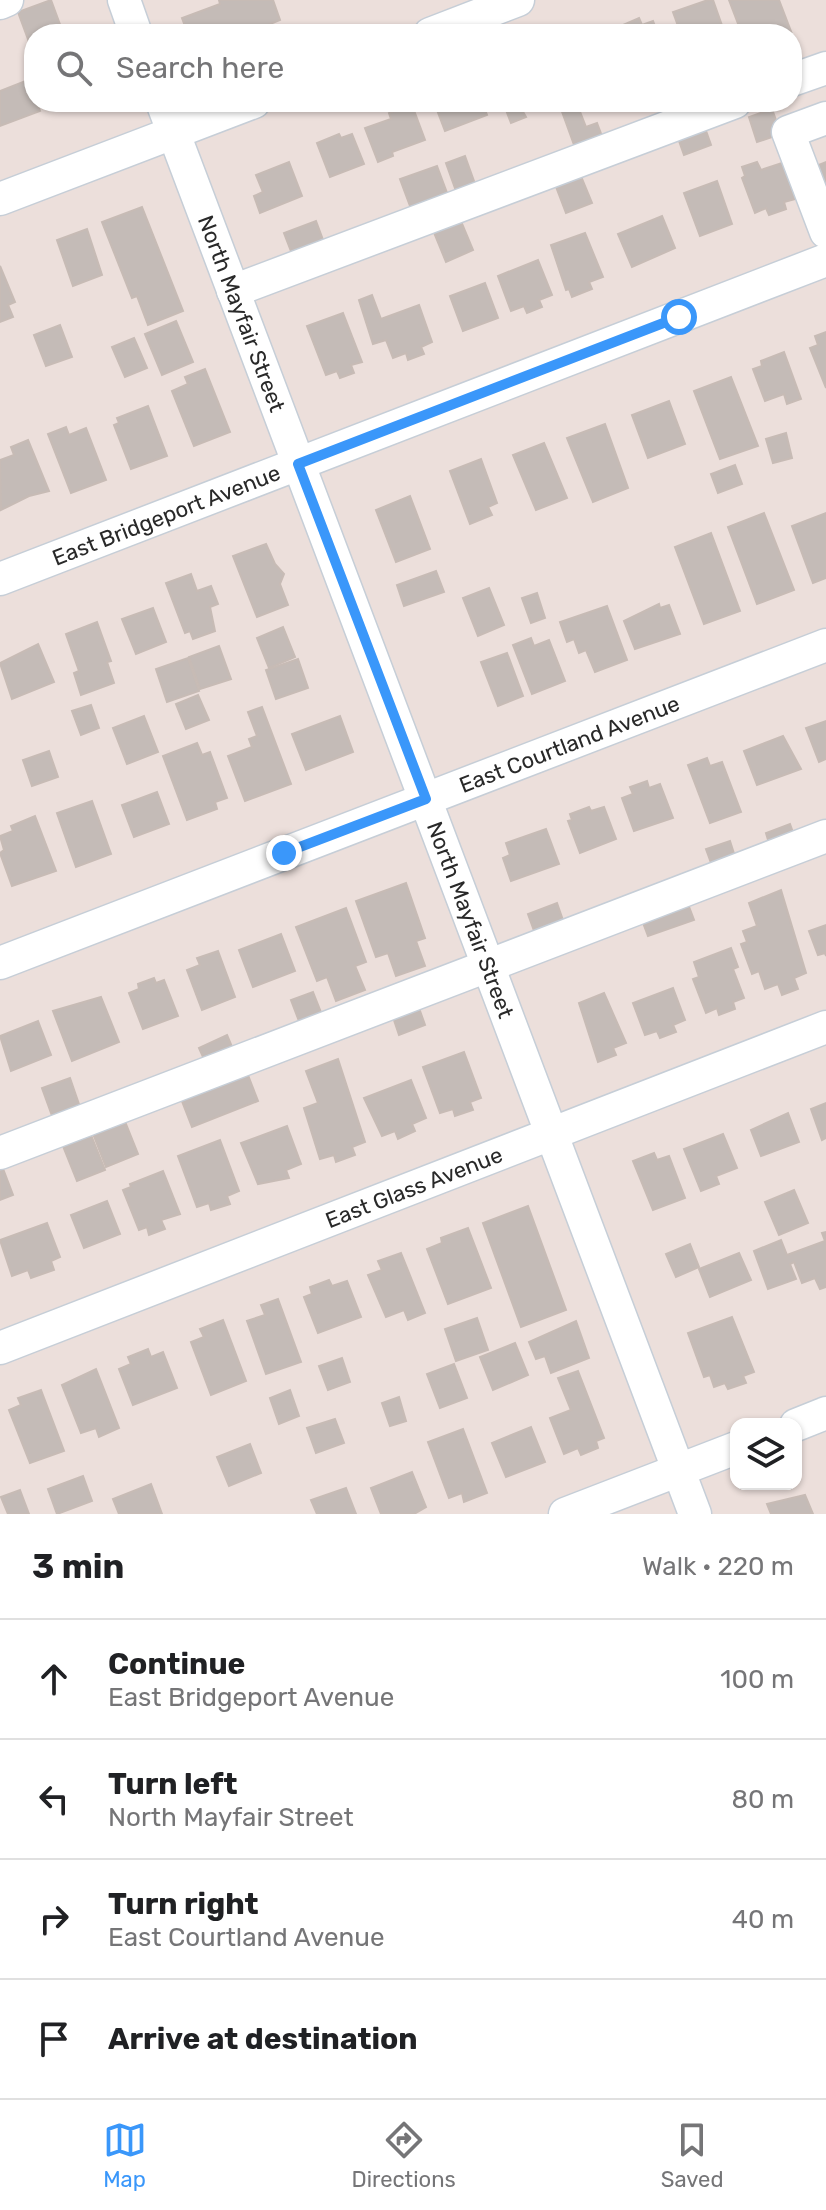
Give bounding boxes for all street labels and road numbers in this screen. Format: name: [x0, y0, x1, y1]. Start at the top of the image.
street label: North Mayfair Street: [192, 212, 291, 416]
street label: East Bridgeport Avenue: [48, 459, 284, 572]
street label: East Courtland Avenue: [455, 690, 684, 799]
street label: North Mayfair Street: [421, 818, 520, 1022]
street label: East Glass Avenue: [322, 1141, 506, 1234]

